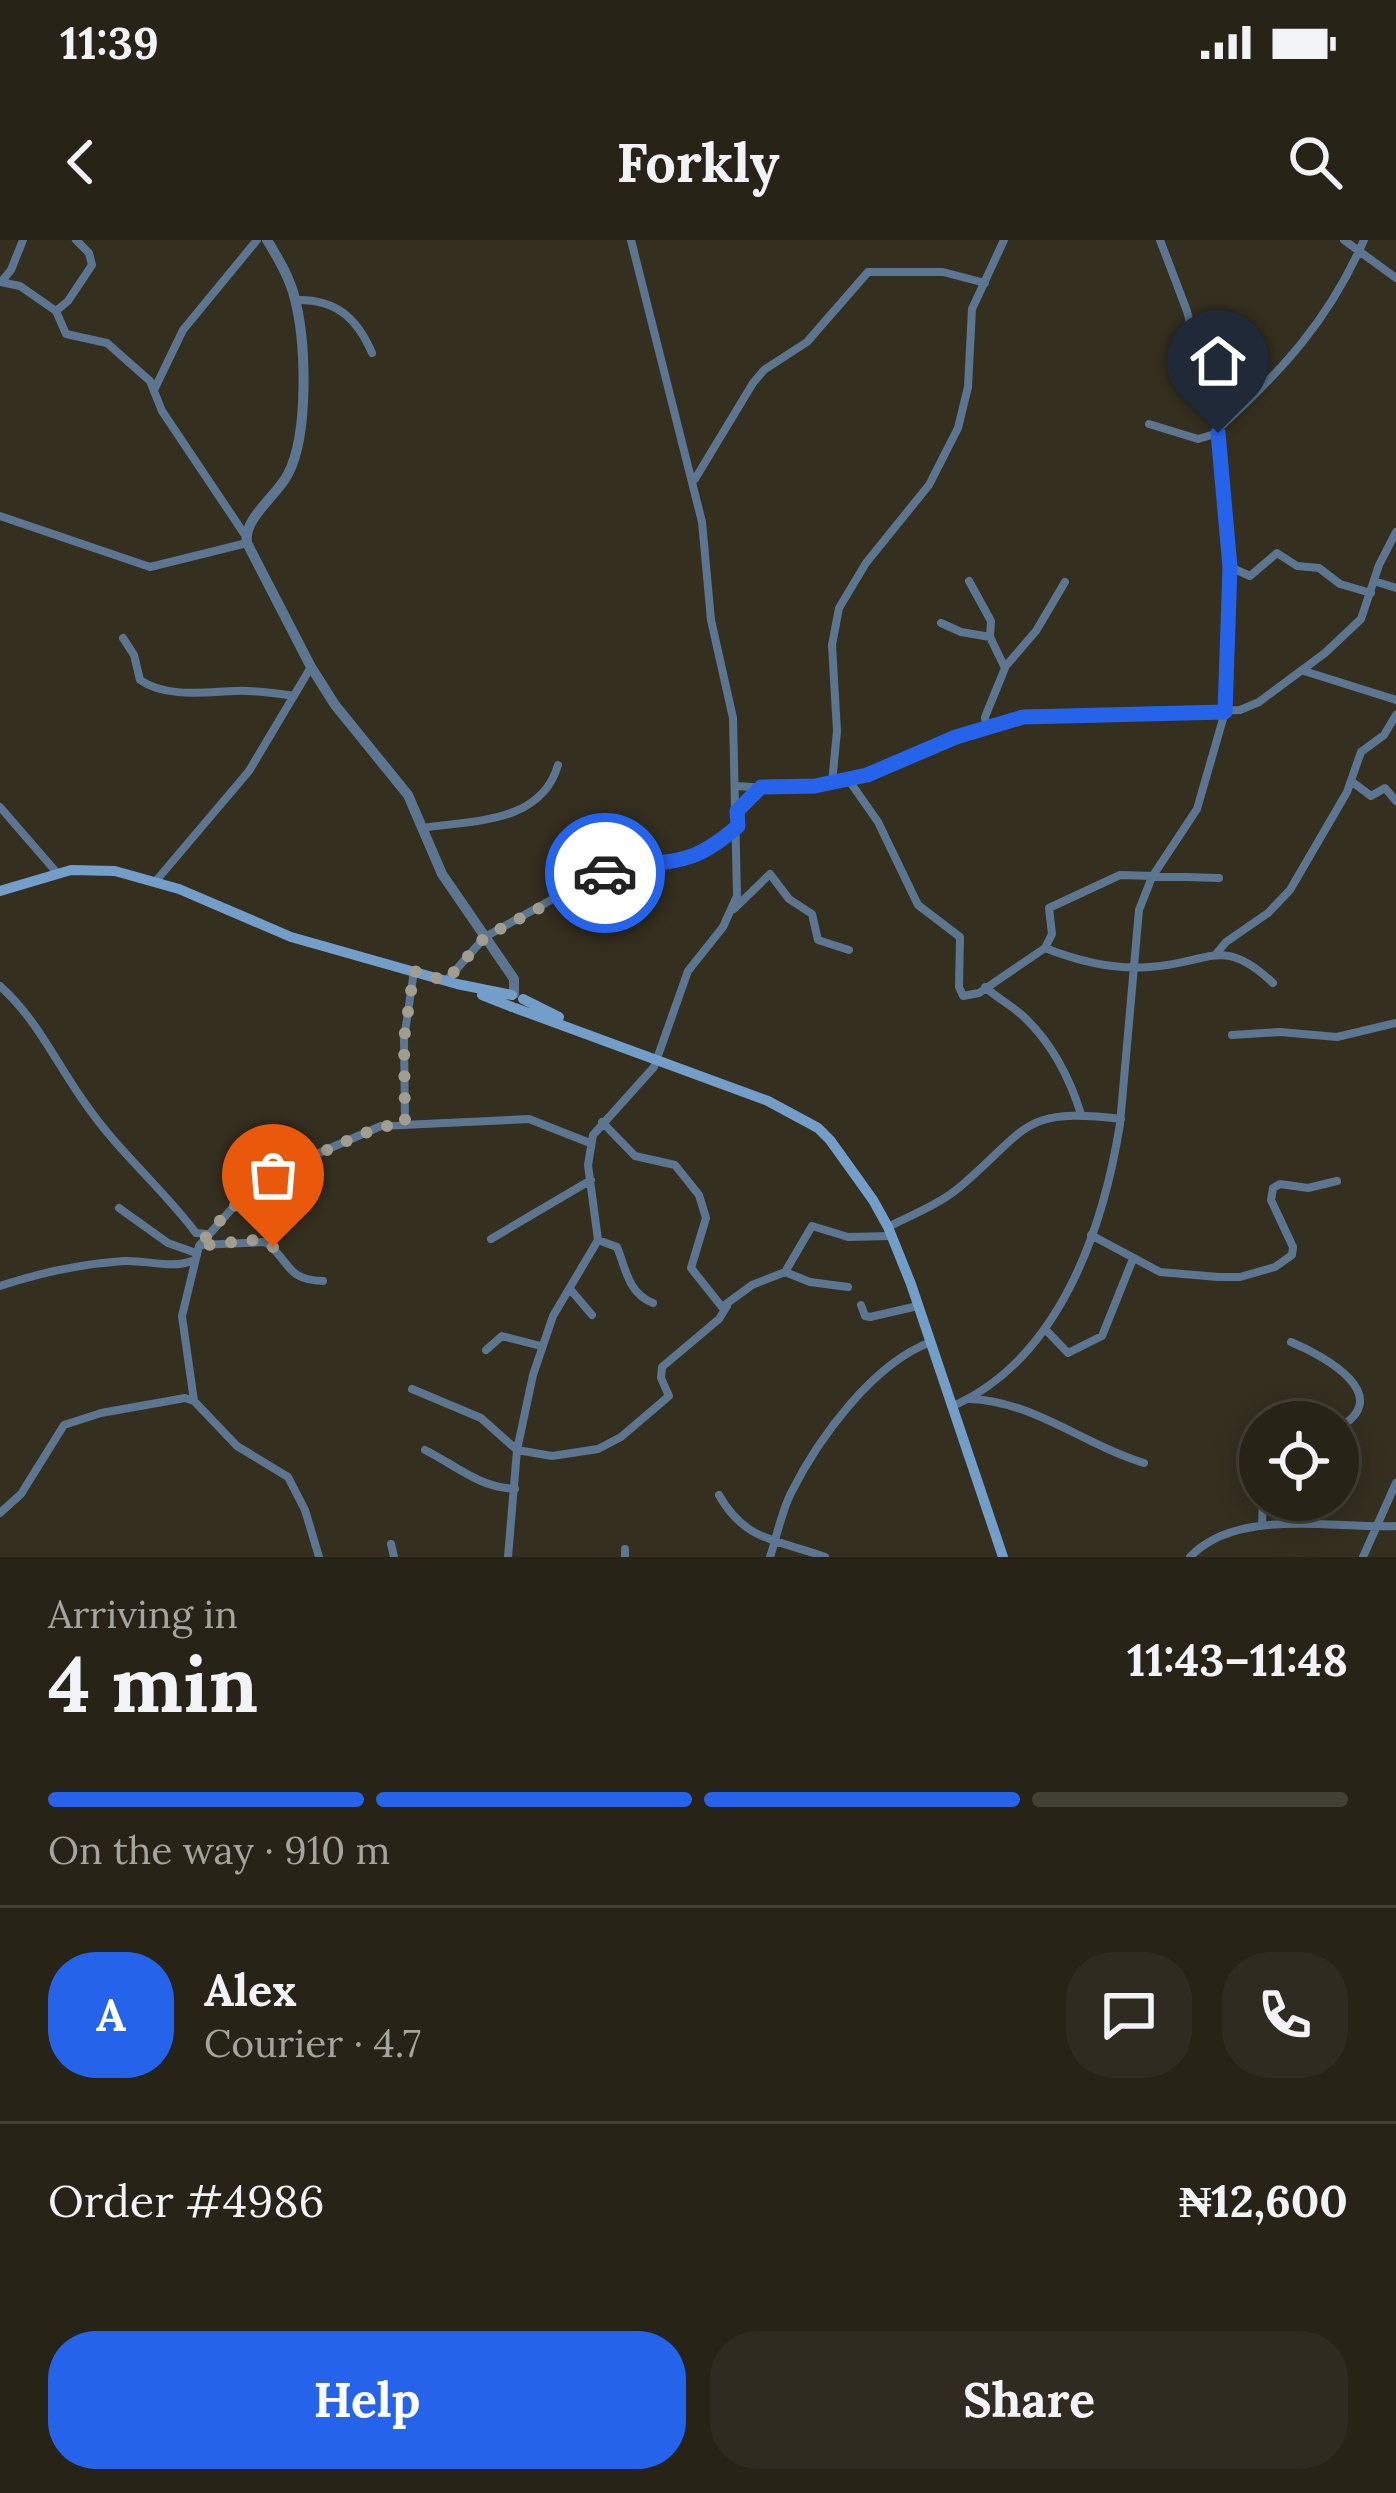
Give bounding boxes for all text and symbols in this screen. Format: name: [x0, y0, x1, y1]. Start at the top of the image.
text: 11:39: [60, 14, 159, 71]
text: Forkly: [617, 128, 779, 197]
icon: back: [48, 129, 114, 195]
icon: search: [1282, 129, 1348, 195]
pin: [1167, 310, 1269, 433]
icon: home: [1185, 328, 1251, 394]
courier: [545, 813, 665, 933]
icon: car: [572, 840, 638, 906]
pin: [222, 1124, 324, 1247]
icon: bag: [240, 1142, 306, 1208]
map controls: [1239, 1401, 1359, 1521]
button: locate: [1239, 1401, 1359, 1521]
text: Arriving in: [48, 1589, 238, 1639]
text: 11:43–11:48: [1127, 1631, 1348, 1688]
text: 4 min: [48, 1634, 258, 1733]
text: On the way · 910 m: [48, 1825, 390, 1875]
button: chat: [1066, 1952, 1192, 2078]
button: phone: [1222, 1952, 1348, 2078]
text: Alex: [204, 1961, 297, 2018]
text: A: [96, 1986, 126, 2043]
text: Courier · 4.7: [204, 2018, 421, 2068]
text: Order #4986: [48, 2172, 325, 2229]
text: ₦12,600: [1179, 2172, 1348, 2229]
button: Help: [48, 2331, 686, 2469]
button: Share: [710, 2331, 1348, 2469]

